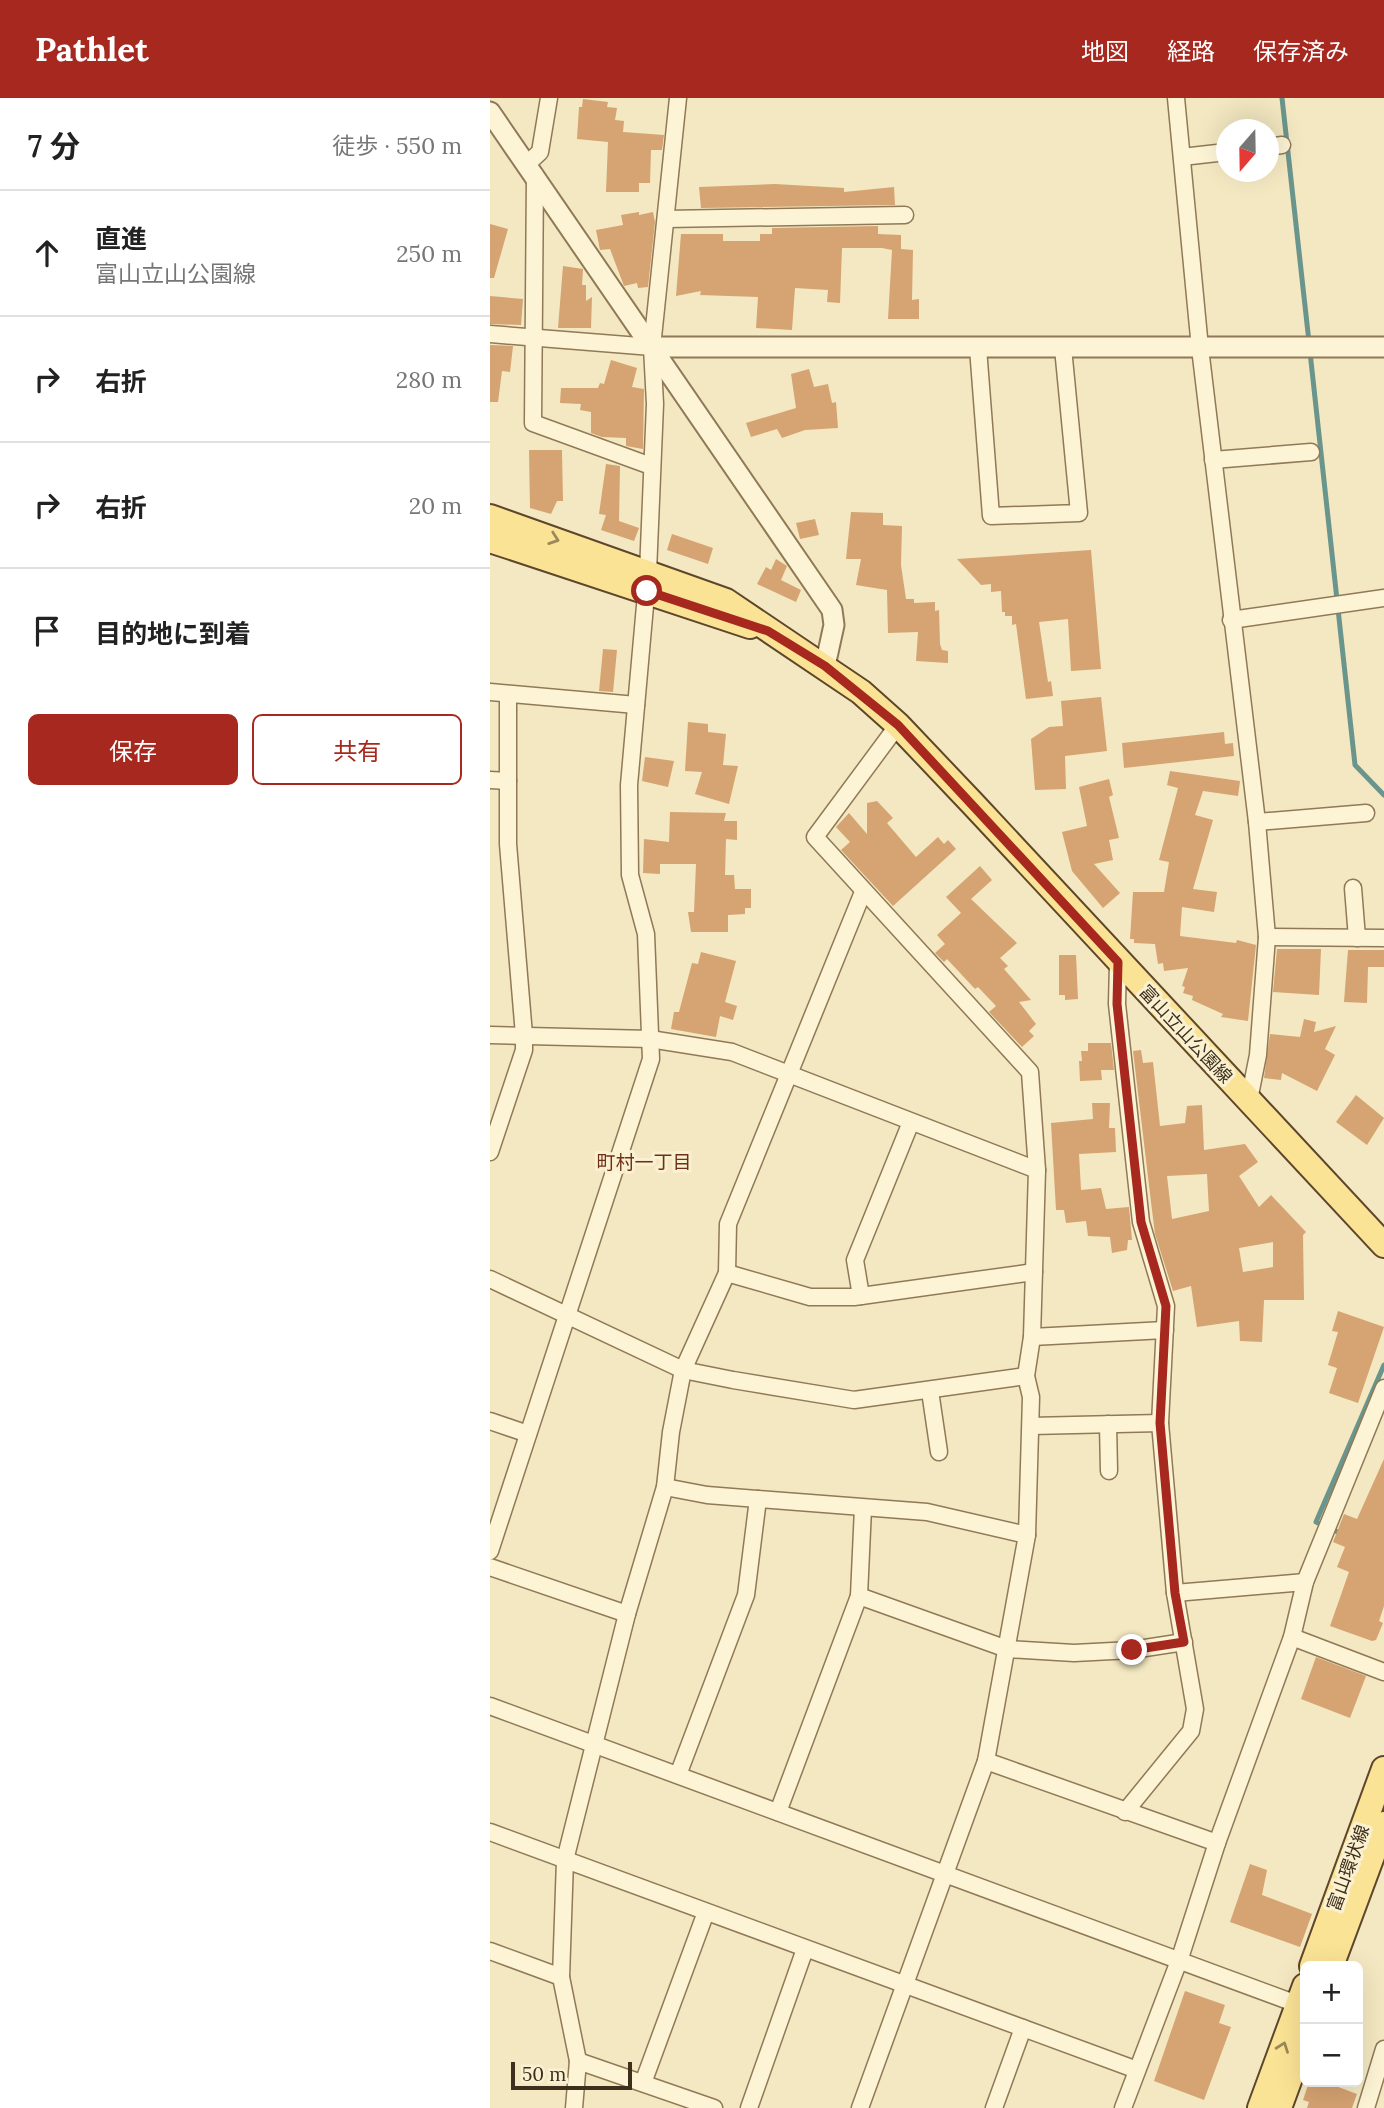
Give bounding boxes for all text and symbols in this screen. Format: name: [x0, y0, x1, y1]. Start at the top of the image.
text: Pathlet: [35, 28, 149, 70]
text: 地図: [1081, 36, 1129, 67]
text: 経路: [1167, 36, 1215, 67]
text: 保存済み: [1253, 36, 1349, 67]
north arrow: [1216, 119, 1279, 182]
text: 7 分: [28, 127, 80, 165]
text: 徒歩 · 550 m: [332, 131, 462, 160]
text: 直進: [95, 222, 147, 255]
icon: ahead: [28, 234, 66, 272]
text: 250 m: [396, 239, 462, 268]
text: 富山立山公園線: [95, 259, 256, 288]
icon: right: [28, 360, 66, 398]
text: 右折: [95, 365, 147, 398]
text: 280 m: [396, 365, 462, 394]
icon: right: [28, 486, 66, 524]
text: 右折: [95, 491, 147, 524]
text: 20 m: [409, 491, 462, 520]
one-way arrow: [548, 531, 560, 545]
route start: [631, 575, 662, 606]
icon: arrive: [28, 612, 66, 650]
text: 目的地に到着: [95, 617, 251, 650]
button: 保存: [28, 714, 238, 785]
button: 共有: [252, 714, 462, 785]
street label: 富山立山公園線: [1135, 980, 1237, 1088]
district label: 町村一丁目: [596, 1150, 692, 1174]
route end: [1116, 1634, 1147, 1665]
street label: 富山環状線: [1322, 1822, 1374, 1914]
map controls: [1300, 1961, 1363, 2087]
button: +: [1300, 1961, 1363, 2024]
button: −: [1300, 2024, 1363, 2087]
one-way arrow: [1275, 2041, 1289, 2053]
scale bar: [511, 2059, 632, 2091]
text: 50 m: [522, 2062, 566, 2086]

